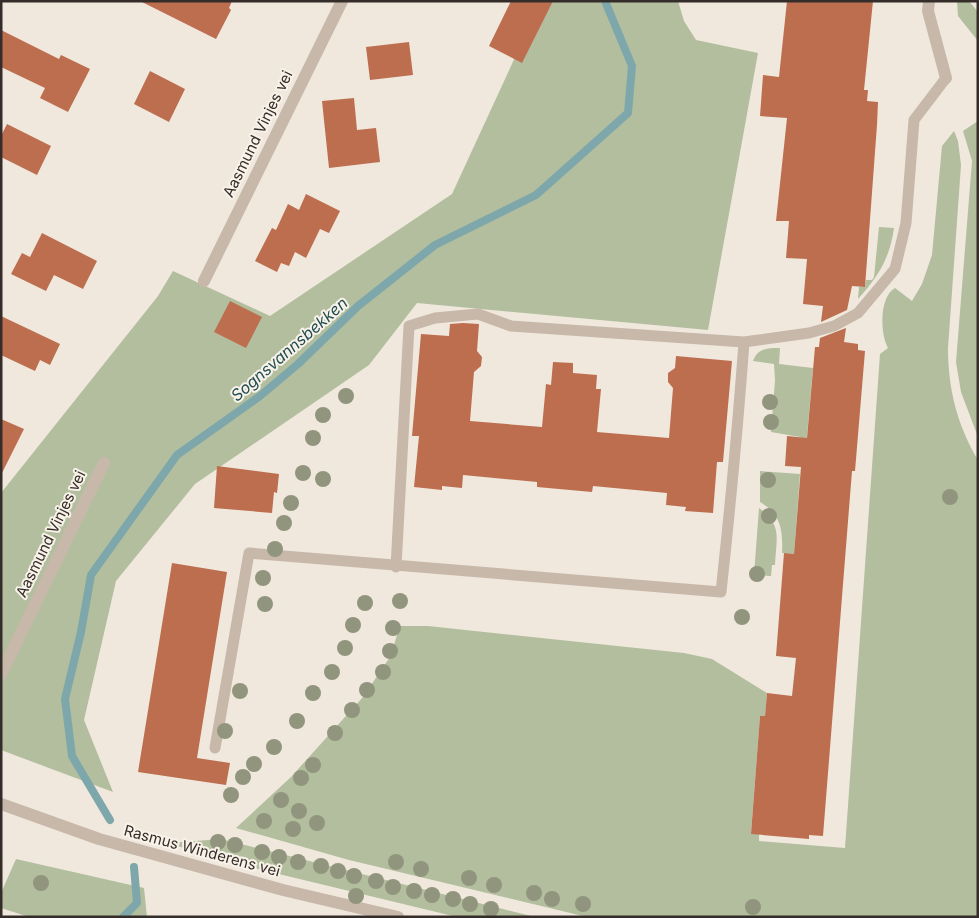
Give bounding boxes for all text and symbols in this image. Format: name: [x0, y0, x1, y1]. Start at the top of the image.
street label: Aasmund Vinjes vei: [219, 67, 297, 200]
water label: Sognsvannsbekken: [226, 293, 352, 405]
street label: Aasmund Vinjes vei: [12, 467, 90, 600]
street label: Rasmus Winderens vei: [122, 821, 282, 881]

